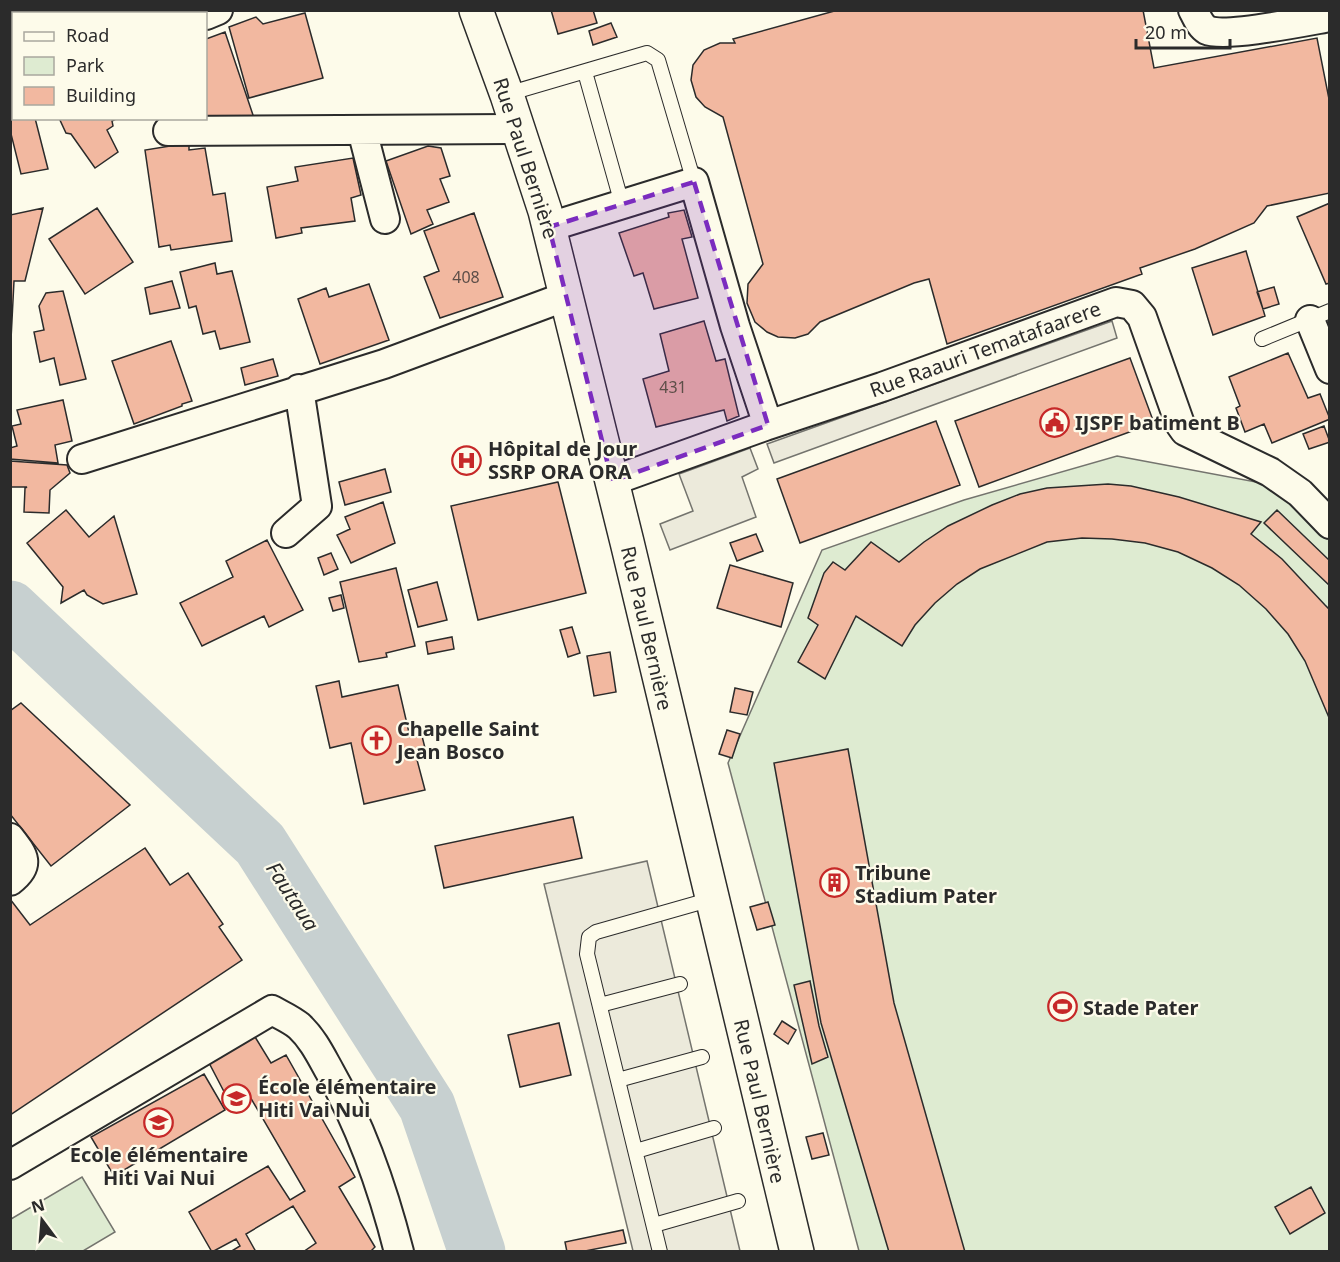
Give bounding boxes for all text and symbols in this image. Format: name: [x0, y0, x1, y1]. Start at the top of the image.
legend: [12, 12, 207, 120]
scale bar: [1136, 12, 1230, 50]
text: 20 m: [1145, 20, 1187, 44]
text: Road: [66, 23, 109, 47]
text: Park: [66, 53, 104, 77]
street label: Rue Paul Bernière: [487, 74, 565, 242]
text: Building: [66, 83, 136, 107]
house number: 408: [452, 266, 480, 288]
street label: Rue Raauri Tematafaarere: [866, 295, 1104, 403]
house number: 431: [659, 376, 687, 398]
public building icon: IJSPF batiment B: [1038, 406, 1070, 438]
place label: IJSPF batiment B: [1075, 409, 1240, 436]
place label: Hôpital de Jour SSRP ORA ORA: [488, 435, 637, 485]
hospital icon: Hôpital de Jour SSRP ORA ORA: [451, 444, 483, 476]
street label: Rue Paul Bernière: [615, 543, 679, 713]
place label: Chapelle Saint Jean Bosco: [395, 715, 539, 765]
church icon: Chapelle Saint Jean Bosco: [360, 724, 392, 756]
water label: Fautaua: [260, 856, 326, 936]
place label: Tribune Stadium Pater: [855, 859, 997, 909]
building icon: Tribune Stadium Pater: [818, 867, 850, 899]
sports icon: Stade Pater: [1046, 991, 1078, 1023]
place label: Stade Pater: [1083, 994, 1198, 1021]
street label: Rue Paul Bernière: [728, 1016, 792, 1186]
place label: École élémentaire Hiti Vai Nui: [258, 1073, 437, 1123]
school or university icon: École élémentaire Hiti Vai Nui: [221, 1082, 253, 1114]
school or university icon: Ecole élémentaire Hiti Vai Nui: [143, 1107, 175, 1139]
place label: Ecole élémentaire Hiti Vai Nui: [70, 1141, 248, 1191]
north arrow: [12, 1190, 72, 1250]
text: N: [29, 1193, 47, 1218]

